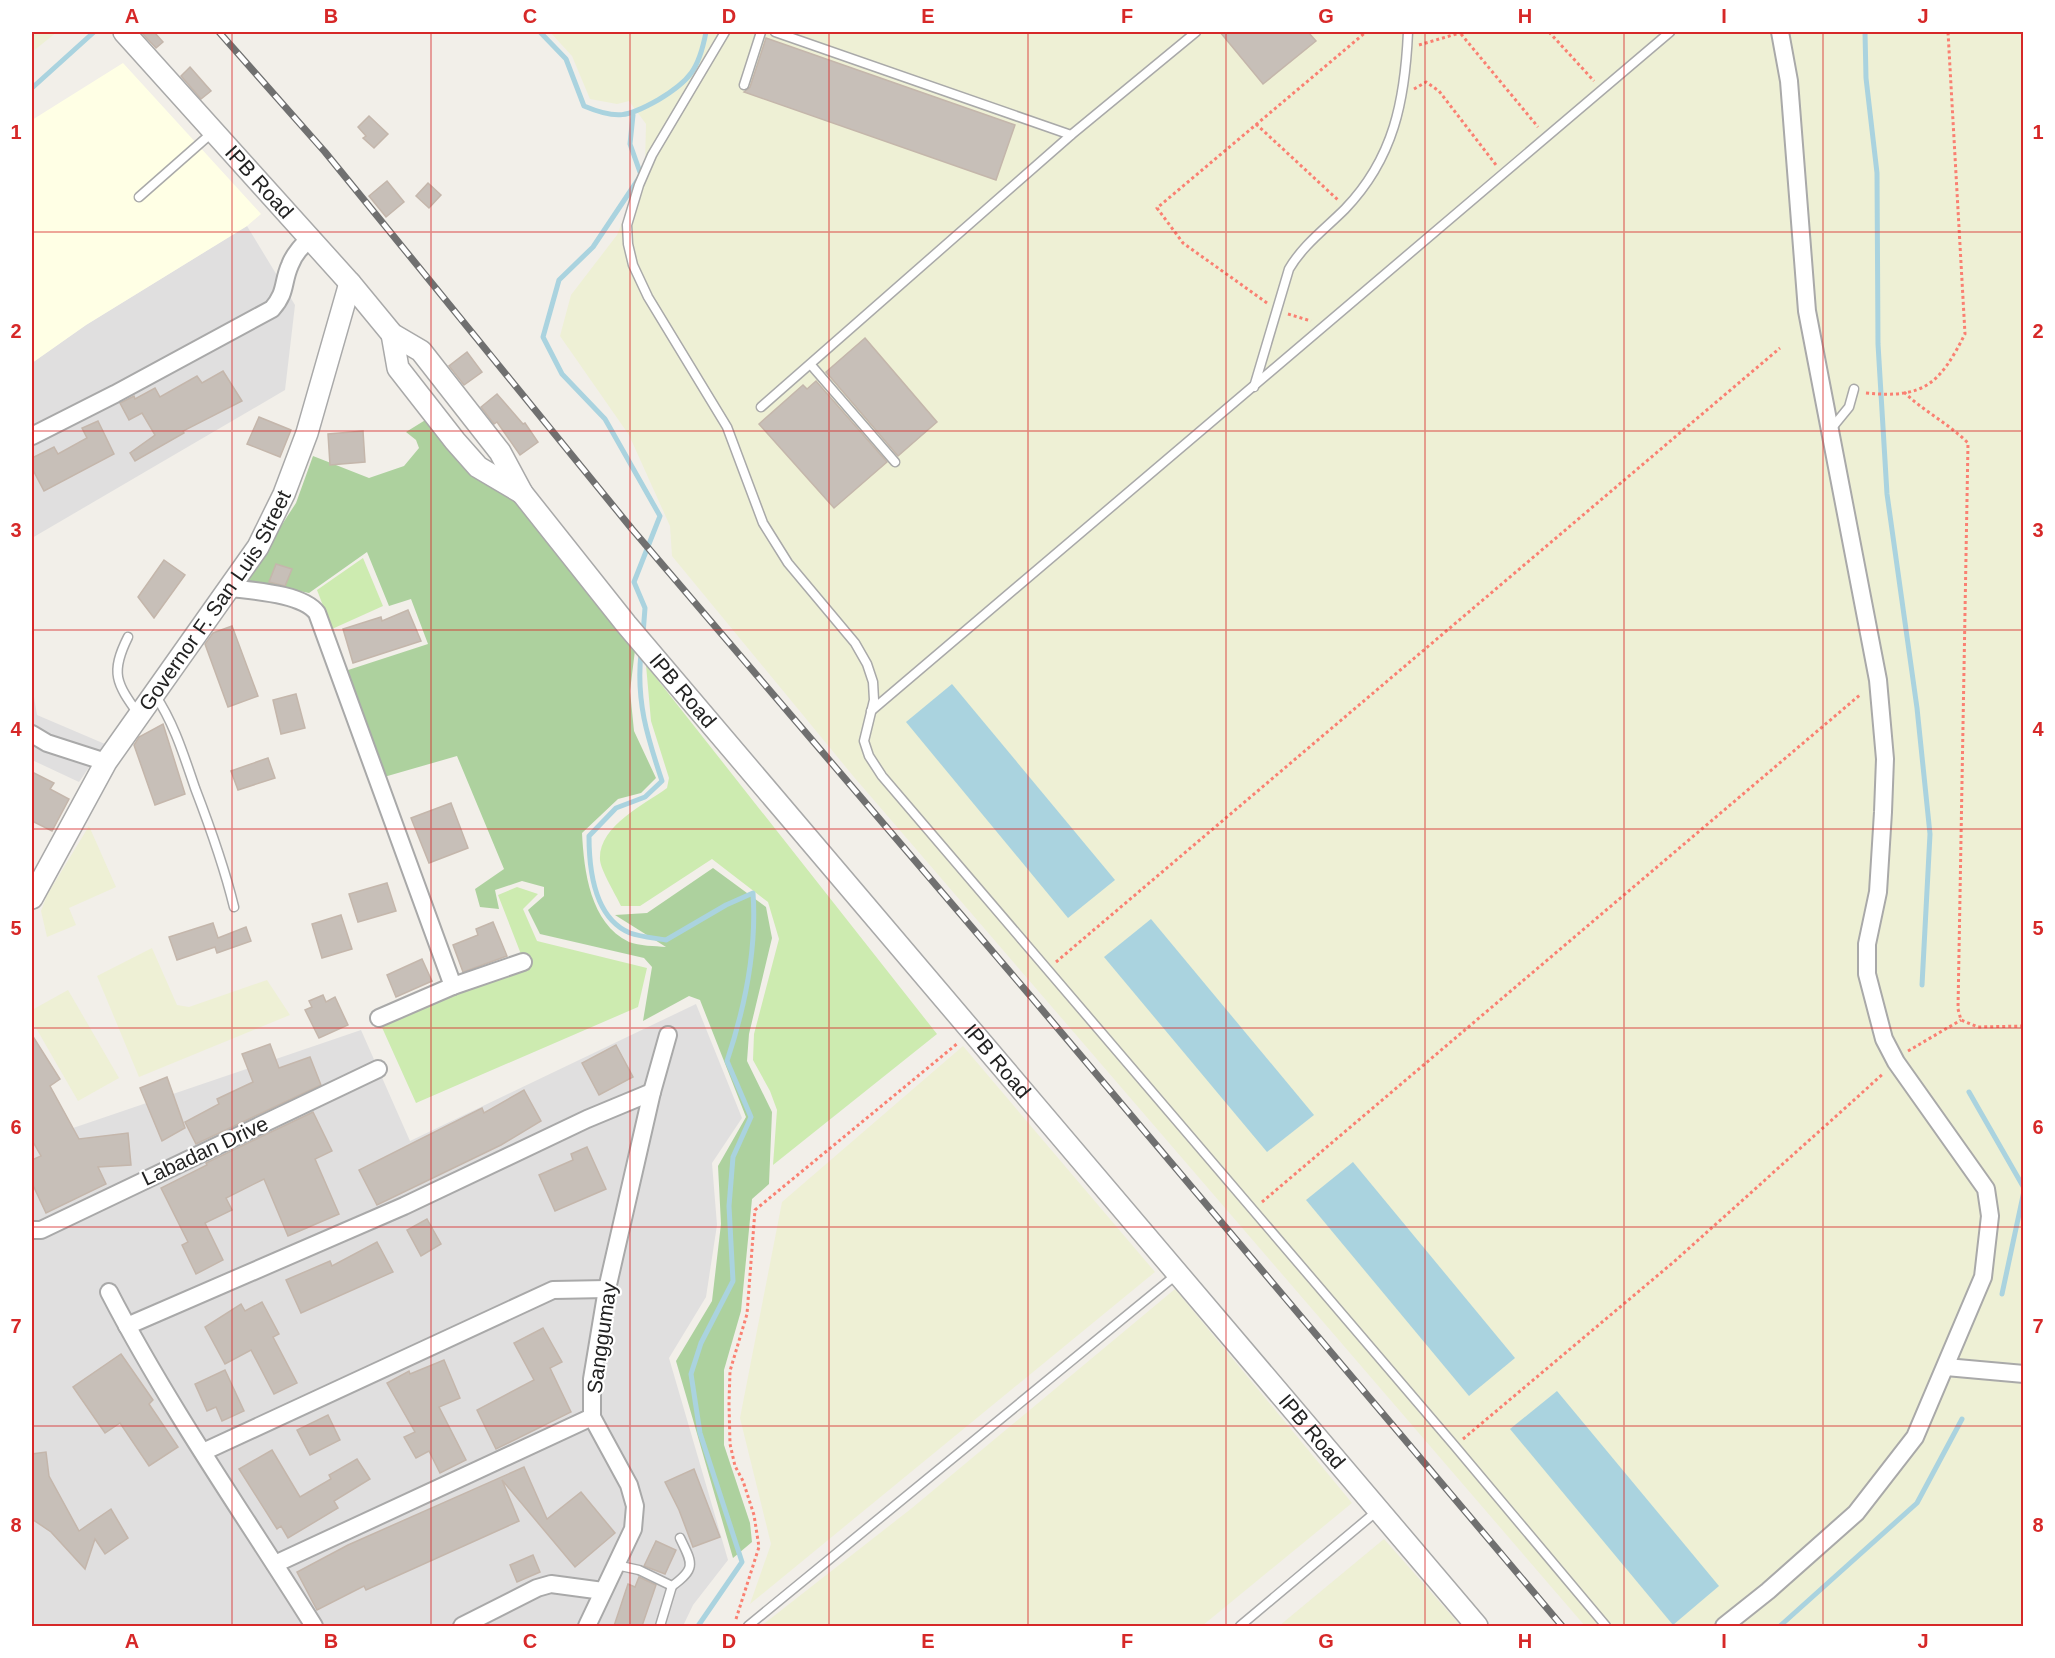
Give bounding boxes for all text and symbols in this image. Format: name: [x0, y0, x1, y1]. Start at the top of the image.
text: A: [125, 5, 139, 27]
text: B: [324, 5, 338, 27]
text: C: [523, 5, 537, 27]
text: D: [722, 5, 736, 27]
text: E: [921, 5, 935, 27]
text: F: [1121, 5, 1133, 27]
text: G: [1318, 5, 1334, 27]
text: H: [1518, 5, 1532, 27]
text: I: [1721, 5, 1727, 27]
text: J: [1917, 5, 1929, 27]
text: 1: [10, 121, 22, 143]
text: 1: [2032, 121, 2044, 143]
street label: IPB Road: [221, 141, 298, 223]
text: 2: [10, 320, 22, 342]
text: 2: [2032, 320, 2044, 342]
street label: Governor F. San Luis Street: [134, 486, 295, 715]
text: 3: [10, 519, 22, 541]
text: 3: [2032, 519, 2044, 541]
street label: IPB Road: [645, 649, 721, 732]
text: 4: [10, 718, 22, 740]
text: 4: [2032, 718, 2044, 740]
text: 5: [10, 917, 22, 939]
text: 5: [2032, 917, 2044, 939]
street label: IPB Road: [960, 1019, 1036, 1103]
street label: Labadan Drive: [138, 1111, 272, 1190]
text: 6: [10, 1116, 22, 1138]
text: 6: [2032, 1116, 2044, 1138]
street label: Sanggumay: [582, 1280, 621, 1395]
text: 7: [10, 1315, 22, 1337]
text: 7: [2032, 1315, 2044, 1337]
street label: IPB Road: [1274, 1390, 1350, 1473]
text: 8: [10, 1514, 22, 1536]
text: 8: [2032, 1514, 2044, 1536]
text: A: [125, 1630, 139, 1652]
text: B: [324, 1630, 338, 1652]
text: C: [523, 1630, 537, 1652]
text: D: [722, 1630, 736, 1652]
text: E: [921, 1630, 935, 1652]
text: F: [1121, 1630, 1133, 1652]
text: G: [1318, 1630, 1334, 1652]
text: H: [1518, 1630, 1532, 1652]
text: I: [1721, 1630, 1727, 1652]
text: J: [1917, 1630, 1929, 1652]

